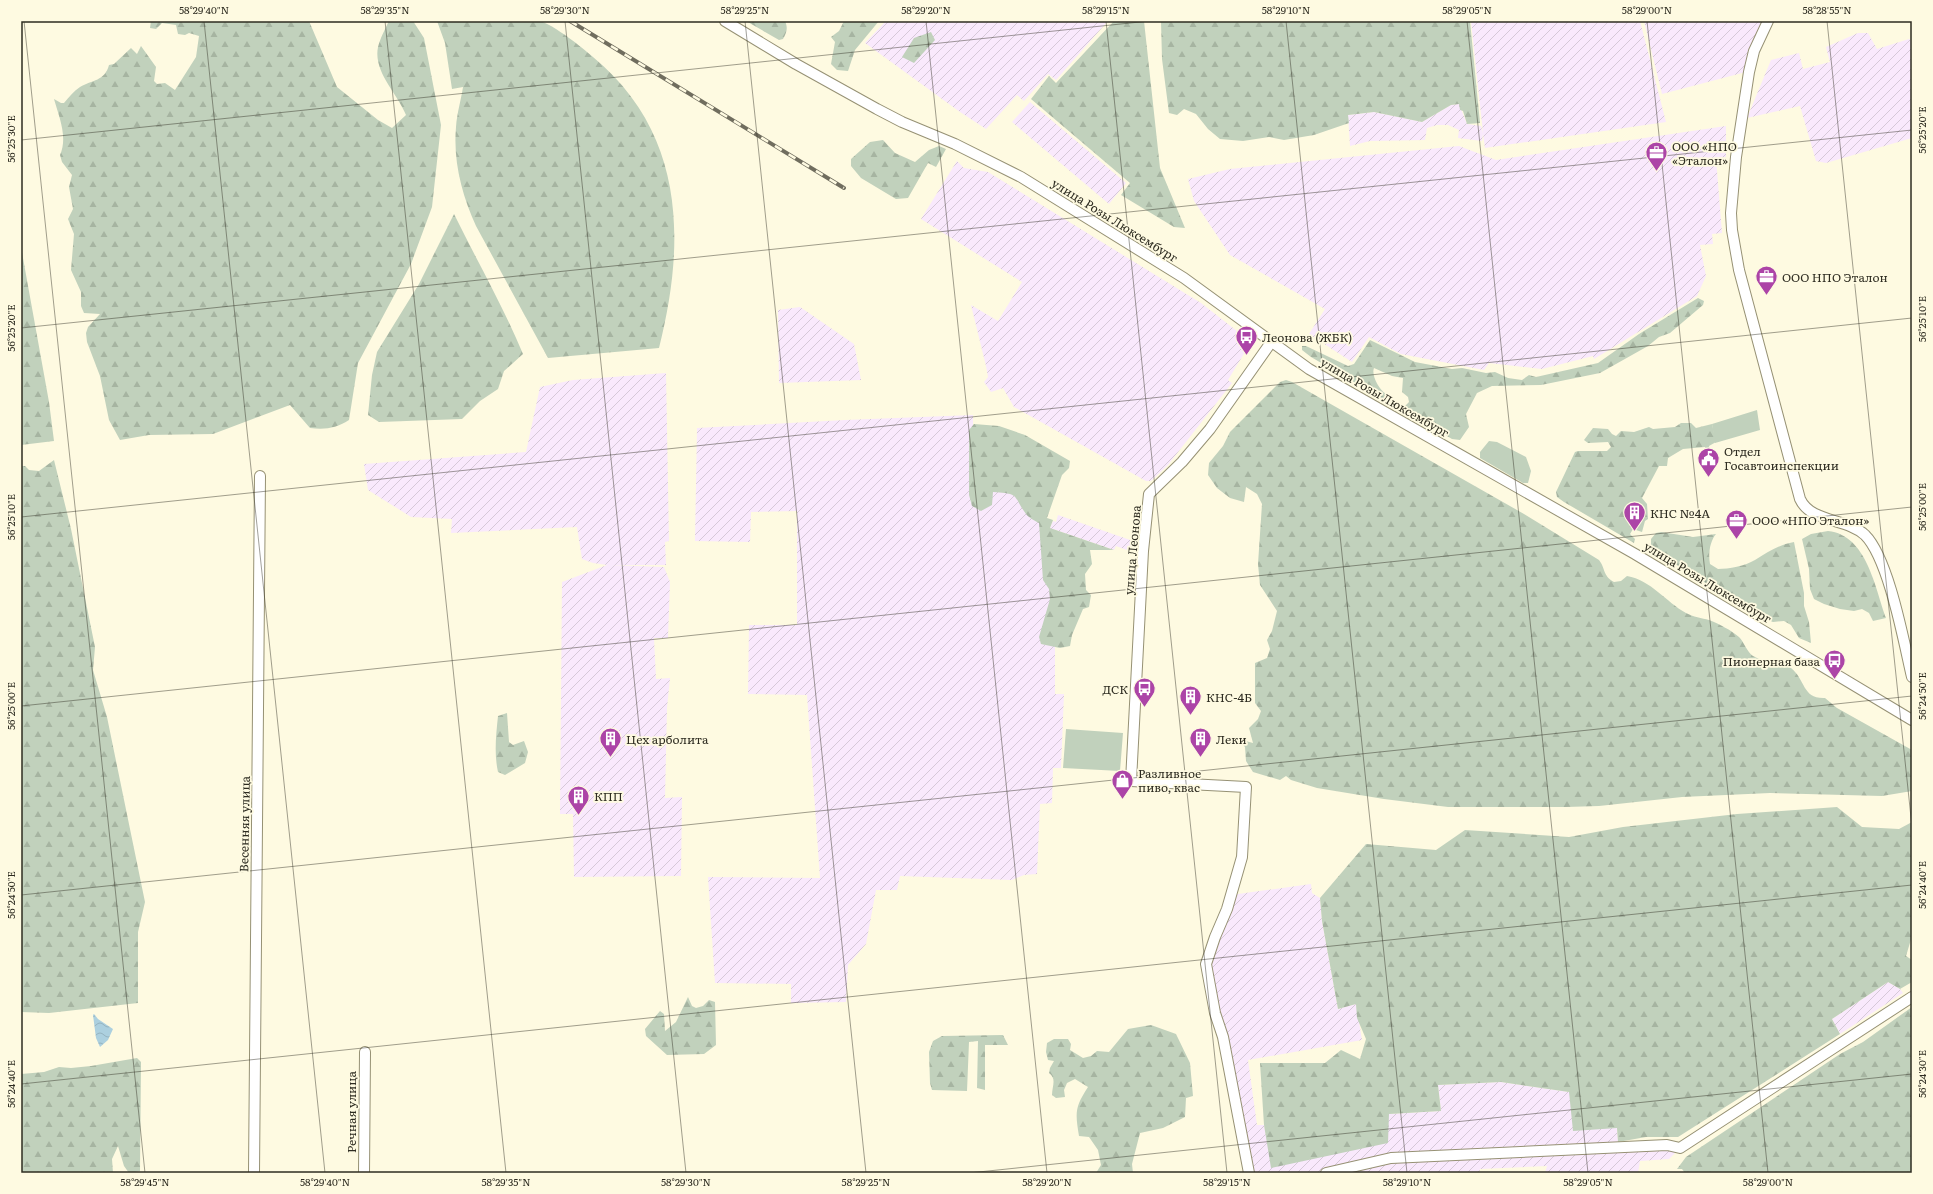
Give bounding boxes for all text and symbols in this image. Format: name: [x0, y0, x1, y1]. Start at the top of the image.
text: 58°29'40"N: [179, 2, 229, 17]
text: 58°29'35"N: [360, 2, 410, 17]
text: 58°29'30"N: [540, 2, 590, 17]
text: 58°29'25"N: [721, 2, 769, 17]
text: 58°29'20"N: [901, 2, 951, 17]
text: 58°29'15"N: [1082, 2, 1130, 17]
text: 58°29'10"N: [1262, 2, 1310, 17]
text: 58°29'05"N: [1442, 2, 1492, 17]
text: 58°29'00"N: [1622, 2, 1672, 17]
text: 58°28'55"N: [1802, 2, 1852, 17]
text: 56°25'20"E: [1914, 106, 1929, 154]
text: 56°25'30"E: [3, 115, 18, 163]
place label: ООО «НПО «Эталон»: [1672, 137, 1737, 169]
office icon: ООО «НПО «Эталон»: [1643, 140, 1669, 173]
street label: улица Розы Люксембург: [1048, 174, 1182, 266]
office icon: ООО НПО Эталон: [1753, 264, 1779, 297]
place label: ООО НПО Эталон: [1782, 268, 1888, 286]
text: 56°25'10"E: [1914, 296, 1929, 342]
text: 56°25'20"E: [3, 304, 18, 352]
bus stop icon: Леонова (ЖБК): [1234, 324, 1260, 357]
place label: Леонова (ЖБК): [1262, 328, 1352, 346]
street label: улица Розы Люксембург: [1317, 353, 1453, 441]
place label: Отдел Госавтоинспекции: [1724, 442, 1839, 474]
public building icon: Отдел Госавтоинспекции: [1696, 445, 1722, 478]
text: 56°25'00"E: [1914, 483, 1929, 531]
text: 56°25'10"E: [3, 494, 18, 540]
building icon: КНС №4А: [1622, 500, 1648, 533]
street label: улица Леонова: [1119, 504, 1145, 596]
place label: КНС №4А: [1650, 504, 1710, 522]
office icon: ООО «НПО Эталон»: [1723, 507, 1749, 540]
place label: ООО «НПО Эталон»: [1752, 511, 1870, 529]
street label: улица Розы Люксембург: [1641, 537, 1775, 627]
bus stop icon: Пионерная база: [1822, 648, 1848, 681]
place label: Пионерная база: [1723, 652, 1821, 670]
text: 56°24'50"E: [1914, 672, 1929, 720]
bus stop icon: ДСК: [1131, 676, 1157, 709]
place label: ДСК: [1102, 680, 1128, 698]
text: 56°25'00"E: [3, 682, 18, 730]
building icon: КНС-4Б: [1178, 684, 1204, 717]
place label: КНС-4Б: [1206, 688, 1252, 706]
building icon: Цех арболита: [598, 726, 624, 759]
building icon: Леки: [1187, 726, 1213, 759]
place label: Цех арболита: [626, 730, 709, 748]
place label: Леки: [1216, 730, 1247, 748]
place label: Разливное пиво, квас: [1138, 764, 1201, 796]
shop icon: Разливное пиво, квас: [1109, 767, 1135, 800]
street label: Весенняя улица: [234, 775, 254, 872]
building icon: КПП: [565, 783, 591, 816]
place label: КПП: [594, 787, 623, 805]
text: 56°24'40"E: [1914, 861, 1929, 909]
text: 56°24'50"E: [3, 871, 18, 919]
text: 56°24'30"E: [1914, 1050, 1929, 1098]
text: 56°24'40"E: [3, 1060, 18, 1108]
street label: Речная улица: [342, 1071, 360, 1153]
text: 58°29'45"N: [120, 1174, 170, 1189]
text: 58°29'40"N: [300, 1174, 350, 1189]
text: 58°29'35"N: [481, 1174, 531, 1189]
text: 58°29'30"N: [661, 1174, 711, 1189]
text: 58°29'25"N: [842, 1174, 890, 1189]
text: 58°29'20"N: [1022, 1174, 1072, 1189]
text: 58°29'15"N: [1203, 1174, 1251, 1189]
text: 58°29'10"N: [1383, 1174, 1431, 1189]
text: 58°29'05"N: [1563, 1174, 1613, 1189]
text: 58°29'00"N: [1743, 1174, 1793, 1189]

